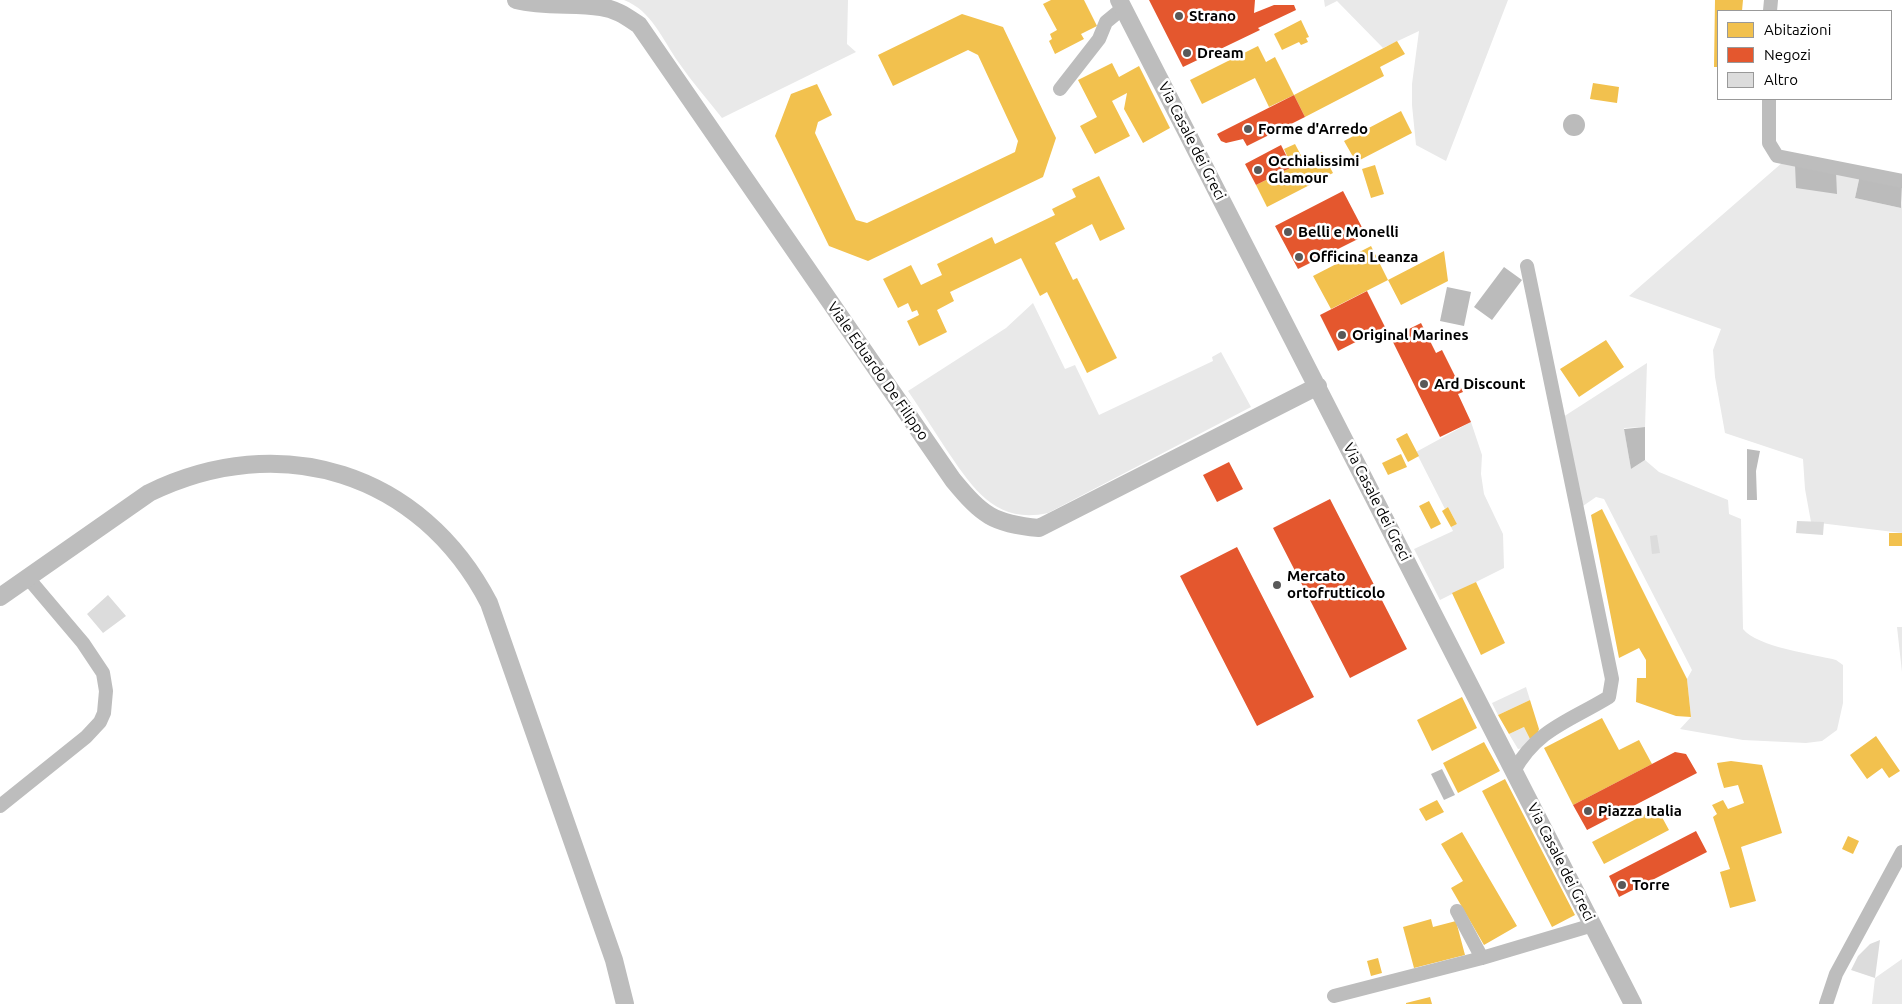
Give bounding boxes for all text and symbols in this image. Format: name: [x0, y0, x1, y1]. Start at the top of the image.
place label: Strano: [1189, 7, 1236, 25]
marker: Strano: [1173, 10, 1185, 22]
legend: [1717, 10, 1892, 100]
text: Abitazioni: [1764, 21, 1831, 38]
place label: Dream: [1197, 44, 1244, 62]
text: Negozi: [1764, 46, 1811, 63]
marker: Dream: [1181, 47, 1193, 59]
text: Altro: [1764, 71, 1798, 88]
street label: Via Casale dei Greci: [1154, 79, 1230, 203]
place label: Forme d'Arredo: [1258, 120, 1368, 138]
marker: Forme d'Arredo: [1242, 123, 1254, 135]
place label: Occhialissimi Glamour: [1268, 152, 1359, 187]
marker: Occhialissimi Glamour: [1252, 164, 1264, 176]
place label: Belli e Monelli: [1298, 223, 1399, 241]
marker: Belli e Monelli: [1282, 226, 1294, 238]
place label: Officina Leanza: [1309, 248, 1418, 266]
marker: Officina Leanza: [1293, 251, 1305, 263]
street label: Viale Eduardo De Filippo: [823, 298, 933, 444]
place label: Original Marines: [1352, 326, 1468, 344]
marker: Original Marines: [1336, 329, 1348, 341]
place label: Ard Discount: [1434, 375, 1525, 393]
marker: Ard Discount: [1418, 378, 1430, 390]
street label: Via Casale dei Greci: [1339, 440, 1415, 564]
place label: Mercato ortofrutticolo: [1287, 567, 1385, 602]
marker: Mercato ortofrutticolo: [1271, 579, 1283, 591]
street label: Via Casale dei Greci: [1523, 800, 1599, 924]
place label: Piazza Italia: [1598, 802, 1682, 820]
marker: Piazza Italia: [1582, 805, 1594, 817]
place label: Torre: [1632, 876, 1670, 894]
marker: Torre: [1616, 879, 1628, 891]

